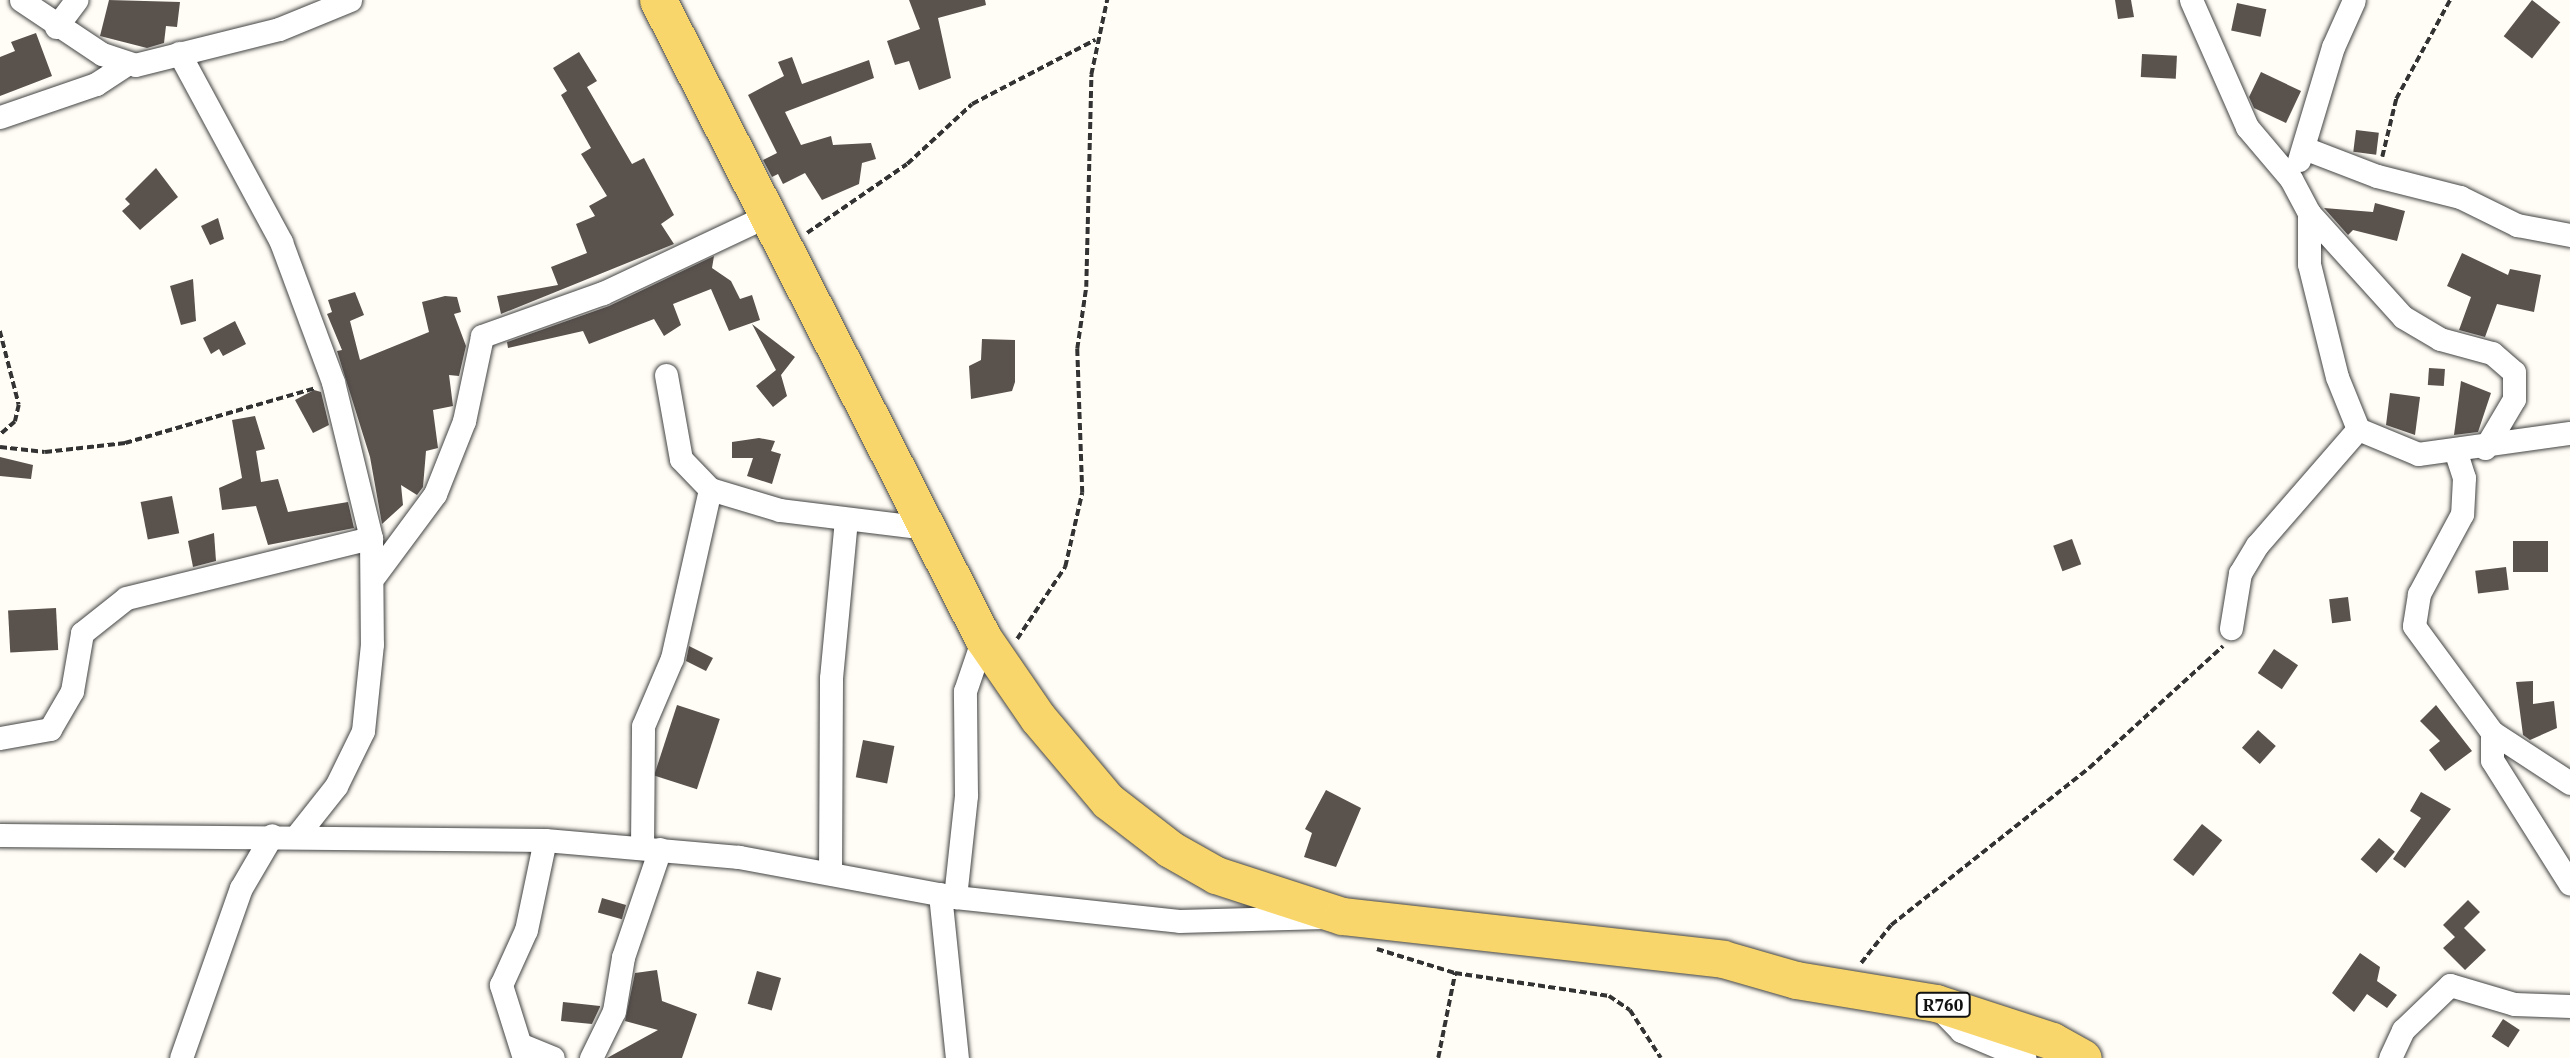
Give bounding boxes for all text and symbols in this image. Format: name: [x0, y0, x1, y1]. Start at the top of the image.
road number: R760: [1915, 993, 1971, 1018]

